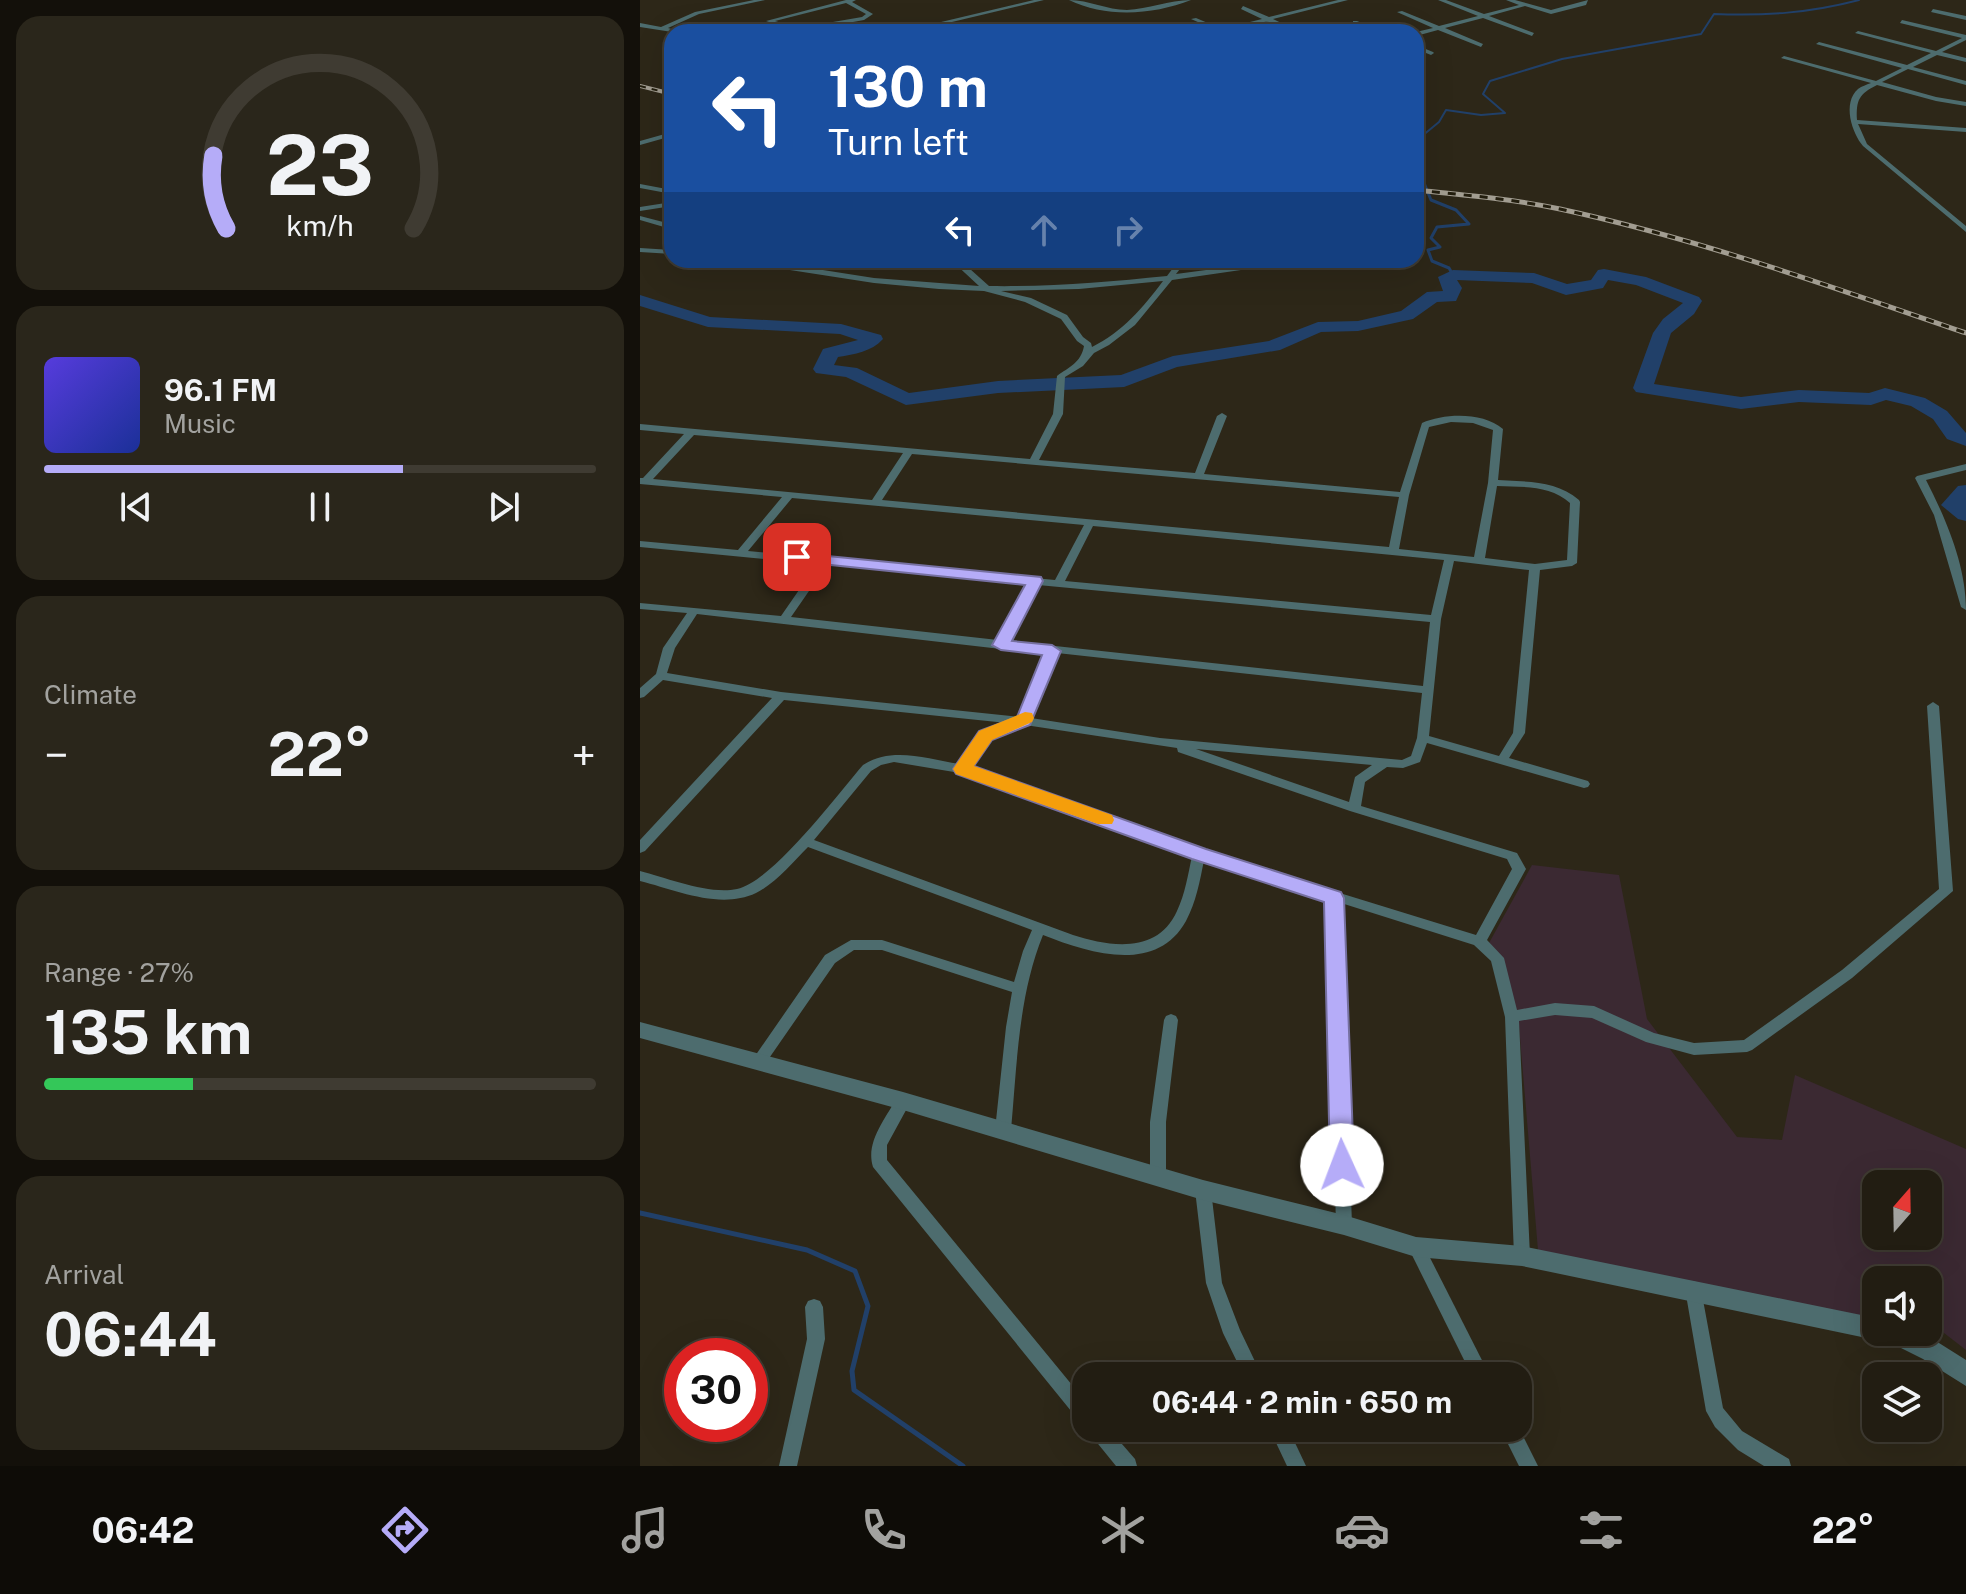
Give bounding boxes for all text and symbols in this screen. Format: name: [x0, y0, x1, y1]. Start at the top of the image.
text: 130 m: [828, 54, 988, 120]
icon: left: [696, 56, 800, 160]
text: 23: [266, 116, 374, 214]
text: Turn left: [828, 121, 969, 163]
icon: left: [938, 208, 982, 252]
icon: ahead: [1022, 208, 1066, 252]
icon: right: [1106, 208, 1150, 252]
text: km/h: [286, 209, 354, 242]
text: 96.1 FM: [164, 372, 277, 408]
text: Music: [164, 408, 236, 439]
icon: previous: [114, 485, 158, 529]
icon: pause: [298, 485, 342, 529]
icon: next: [482, 485, 526, 529]
pin: [763, 523, 831, 591]
icon: arrive: [775, 535, 819, 579]
text: Climate: [44, 679, 137, 710]
text: 22°: [268, 719, 372, 790]
text: −: [44, 729, 68, 781]
text: +: [572, 729, 596, 781]
text: Range · 27%: [44, 957, 194, 988]
text: 135 km: [44, 997, 252, 1068]
position arrow: [1300, 1123, 1384, 1207]
north arrow: [1862, 1170, 1942, 1250]
map controls: [1862, 1170, 1942, 1442]
text: Arrival: [44, 1259, 124, 1290]
button: sound: [1862, 1266, 1942, 1346]
text: 06:44: [44, 1299, 217, 1370]
speed limit sign: 30: [664, 1338, 768, 1442]
button: layers: [1862, 1362, 1942, 1442]
text: 06:44 · 2 min · 650 m: [1152, 1384, 1452, 1420]
icon: directions: [377, 1502, 433, 1558]
icon: music: [617, 1502, 673, 1558]
icon: phone: [856, 1502, 912, 1558]
icon: climate: [1095, 1502, 1151, 1558]
icon: car: [1334, 1502, 1390, 1558]
icon: filters: [1573, 1502, 1629, 1558]
text: 06:42: [92, 1509, 194, 1551]
text: 22°: [1812, 1509, 1874, 1551]

